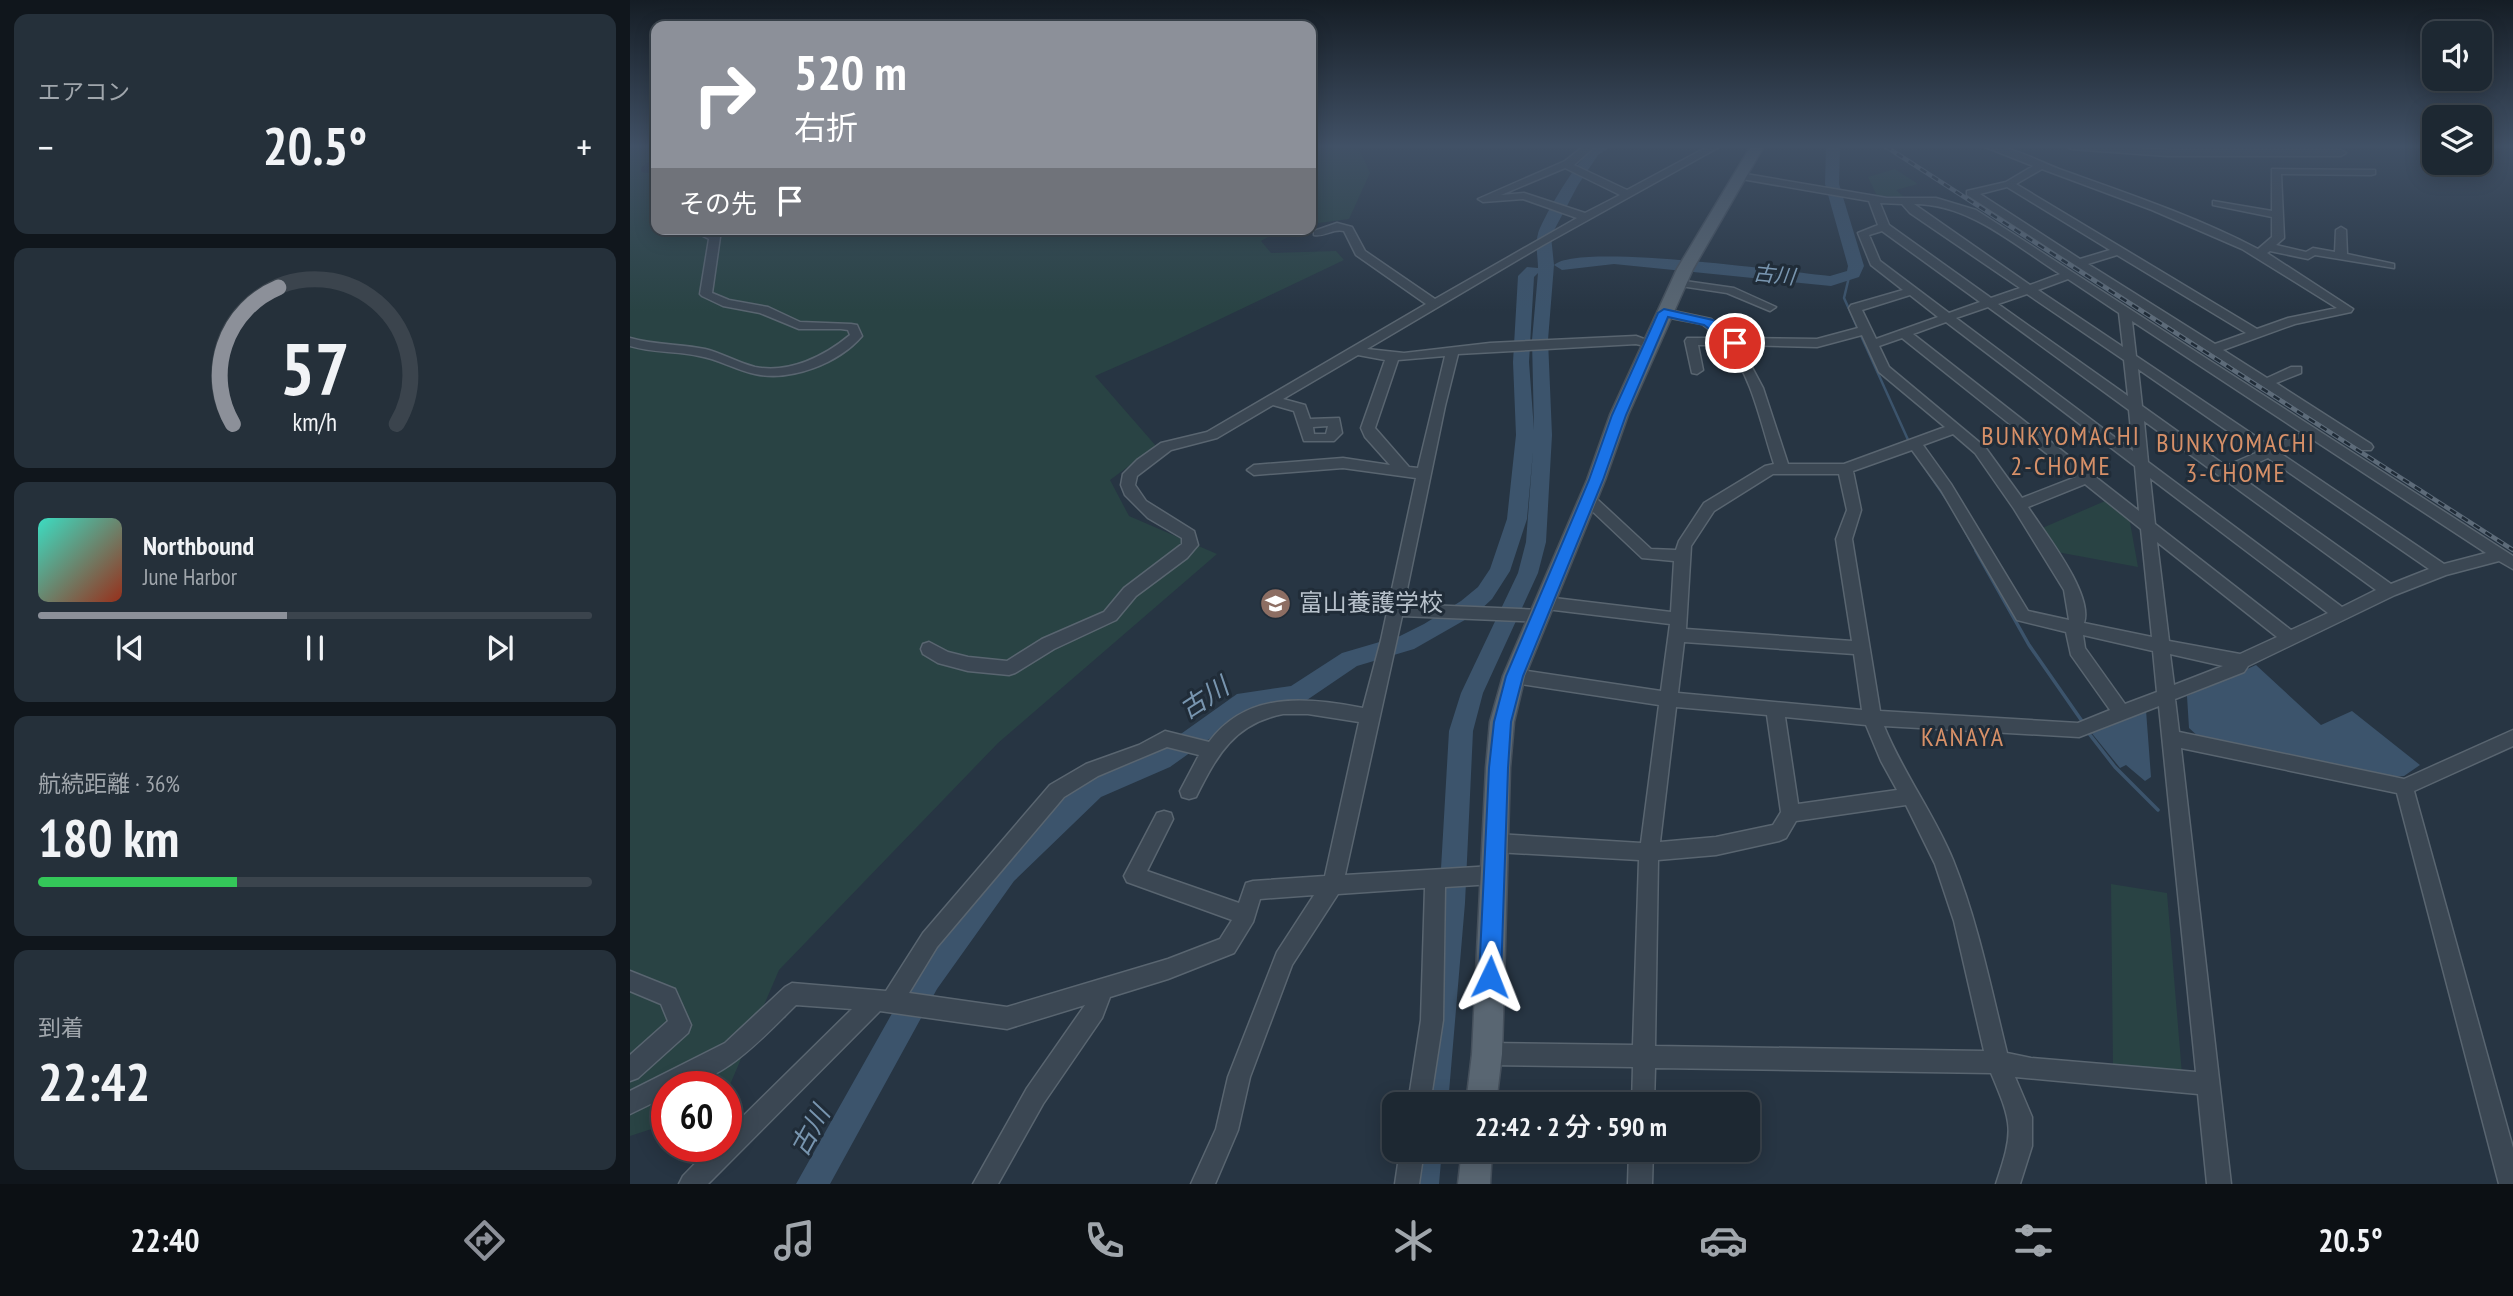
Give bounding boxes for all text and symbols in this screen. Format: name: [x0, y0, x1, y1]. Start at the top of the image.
map controls: [2422, 21, 2492, 175]
button: sound: [2422, 21, 2492, 91]
text: 520 m: [794, 40, 907, 104]
icon: right: [679, 49, 770, 140]
text: エアコン: [38, 77, 130, 106]
button: layers: [2422, 105, 2492, 175]
text: 右折: [794, 106, 858, 148]
text: 20.5°: [263, 112, 367, 179]
text: −: [38, 122, 54, 171]
text: +: [576, 122, 592, 171]
icon: arrive: [771, 182, 809, 220]
text: その先: [679, 187, 757, 220]
water label: 古川: [1752, 259, 1798, 290]
pin: [1705, 313, 1765, 373]
text: 57: [280, 320, 350, 414]
icon: arrive: [1716, 324, 1754, 362]
text: km/h: [293, 406, 337, 438]
district label: BUNKYOMACHI 2-CHOME: [1981, 419, 2141, 482]
district label: BUNKYOMACHI 3-CHOME: [2156, 426, 2316, 489]
text: Northbound: [143, 529, 254, 562]
text: June Harbor: [143, 562, 237, 591]
school or university icon: 富山養護学校: [1259, 586, 1293, 620]
place label: 富山養護学校: [1299, 587, 1443, 618]
icon: previous: [111, 629, 149, 667]
icon: pause: [296, 629, 334, 667]
icon: next: [481, 629, 519, 667]
water label: 古川: [1173, 668, 1237, 726]
district label: KANAYA: [1921, 720, 2005, 753]
text: 航続距離 · 36%: [38, 769, 180, 798]
text: 180 km: [38, 804, 179, 871]
position arrow: [1453, 940, 1527, 1014]
text: 到着: [38, 1013, 84, 1042]
text: 22:42: [38, 1048, 150, 1115]
speed limit sign: 60: [651, 1071, 742, 1162]
water label: 古川: [783, 1097, 838, 1162]
text: 22:42 · 2 分 · 590 m: [1475, 1110, 1667, 1143]
icon: directions: [460, 1216, 509, 1265]
icon: music: [770, 1216, 819, 1265]
icon: phone: [1080, 1216, 1129, 1265]
icon: climate: [1389, 1216, 1438, 1265]
icon: car: [1699, 1216, 1748, 1265]
icon: filters: [2009, 1216, 2058, 1265]
text: 22:40: [130, 1219, 200, 1261]
text: 20.5°: [2318, 1219, 2383, 1261]

